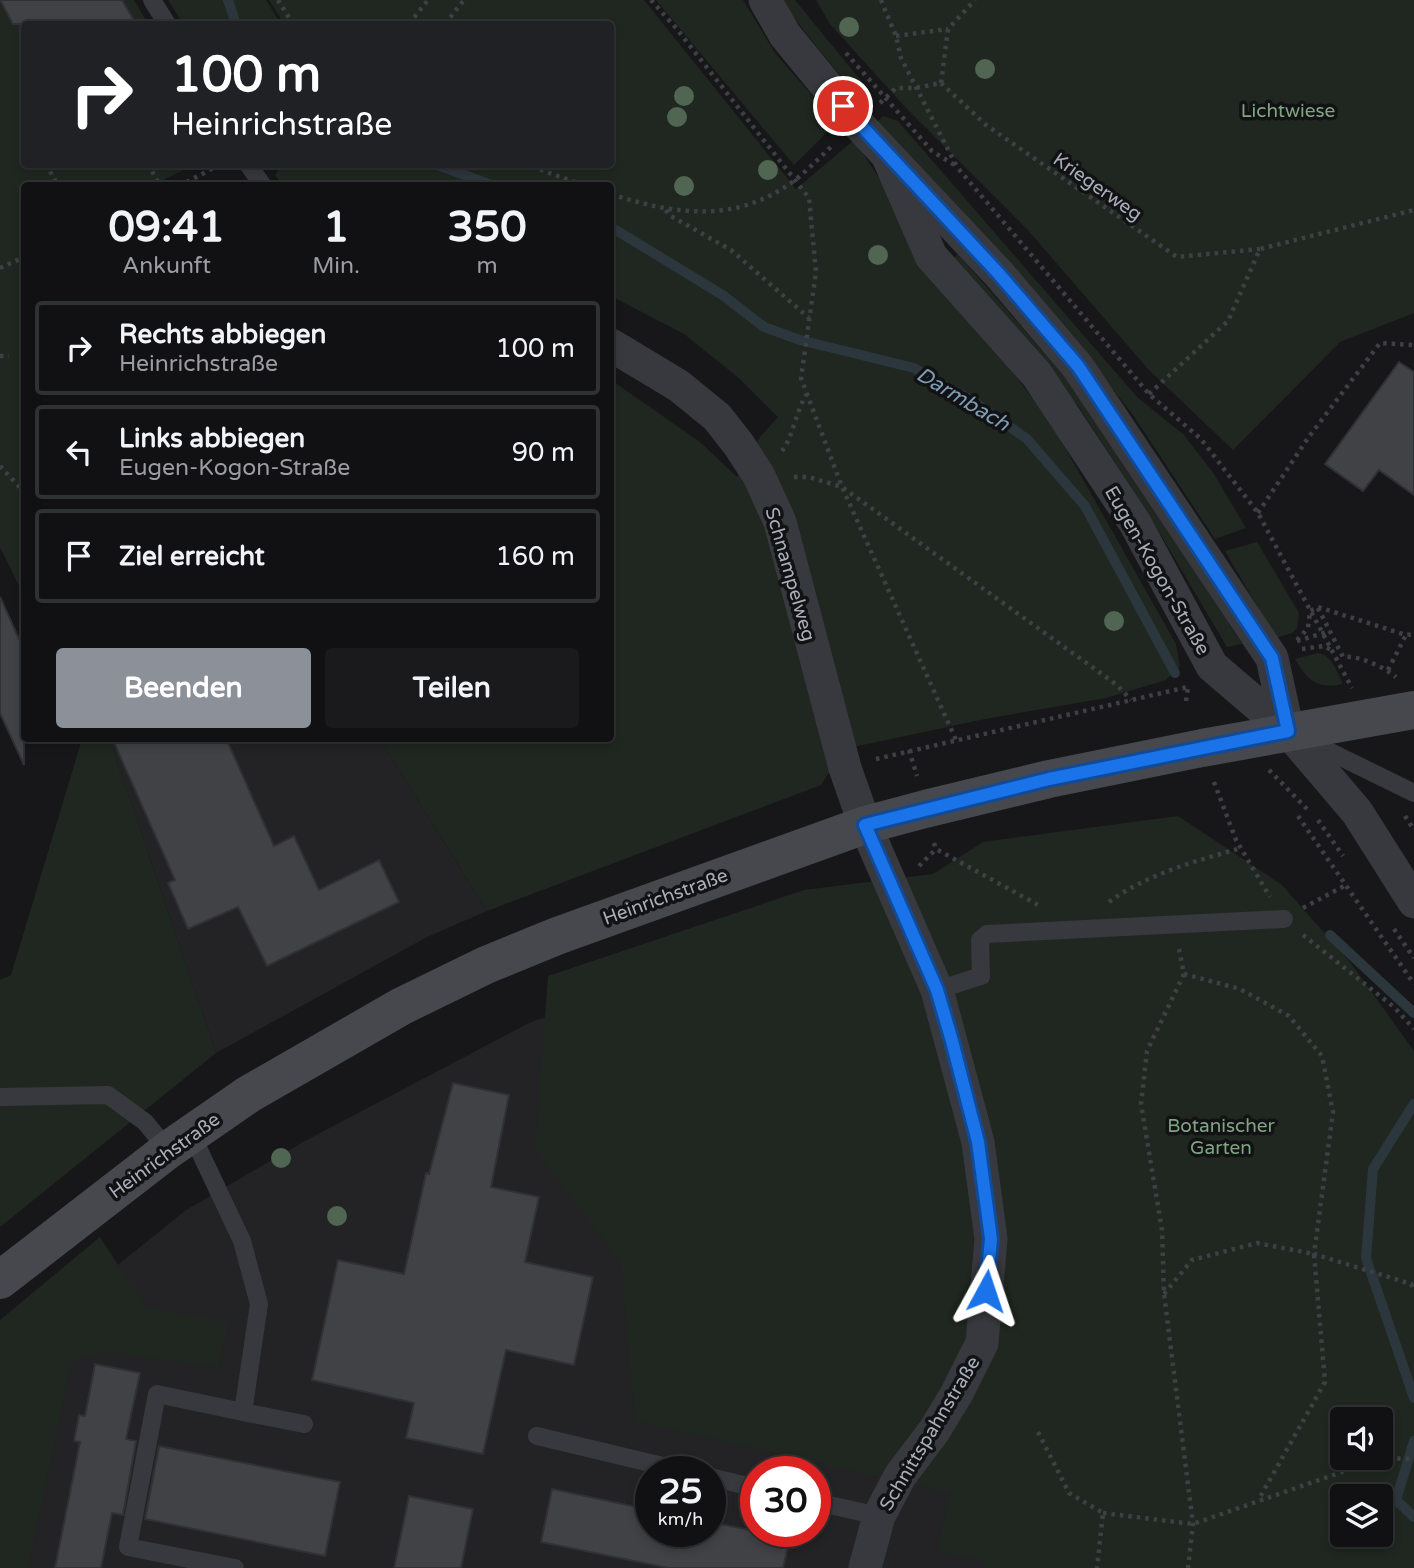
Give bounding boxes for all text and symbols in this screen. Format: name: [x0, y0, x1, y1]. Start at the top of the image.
text: 100 m: [171, 46, 321, 105]
icon: right: [56, 49, 147, 140]
pin: [813, 76, 873, 136]
icon: arrive: [824, 87, 862, 125]
park label: Lichtwiese: [1241, 100, 1335, 122]
text: Heinrichstraße: [171, 106, 392, 144]
street label: Kriegerweg: [1049, 148, 1146, 225]
text: 09:41: [108, 202, 225, 253]
text: 1: [323, 202, 349, 253]
text: 350: [447, 202, 527, 253]
text: Ankunft: [122, 252, 211, 280]
text: Min.: [312, 252, 360, 280]
text: m: [476, 252, 498, 280]
text: Rechts abbiegen: [119, 319, 326, 350]
icon: right: [60, 329, 98, 367]
text: 100 m: [495, 333, 575, 364]
text: Heinrichstraße: [119, 350, 278, 378]
water label: Darmbach: [912, 362, 1015, 437]
text: Links abbiegen: [119, 423, 305, 454]
icon: left: [60, 433, 98, 471]
text: 90 m: [512, 437, 575, 468]
text: Eugen-Kogon-Straße: [119, 454, 350, 482]
street label: Eugen-Kogon-Straße: [1100, 482, 1214, 659]
street label: Schnampelweg: [760, 505, 820, 644]
icon: arrive: [60, 537, 98, 575]
text: Ziel erreicht: [119, 541, 265, 572]
text: 160 m: [495, 541, 575, 572]
button: Beenden: [56, 648, 311, 728]
button: Teilen: [325, 648, 579, 728]
street label: Heinrichstraße: [600, 864, 731, 930]
street label: Heinrichstraße: [105, 1108, 224, 1203]
park label: Botanischer Garten: [1167, 1115, 1276, 1159]
position arrow: [949, 1254, 1023, 1328]
street label: Schnittspahnstraße: [875, 1353, 985, 1514]
map controls: [1330, 1407, 1393, 1547]
button: sound: [1330, 1407, 1393, 1470]
speed limit sign: 30: [740, 1456, 831, 1547]
text: 25: [659, 1471, 702, 1513]
button: layers: [1330, 1484, 1393, 1547]
text: km/h: [658, 1508, 703, 1530]

